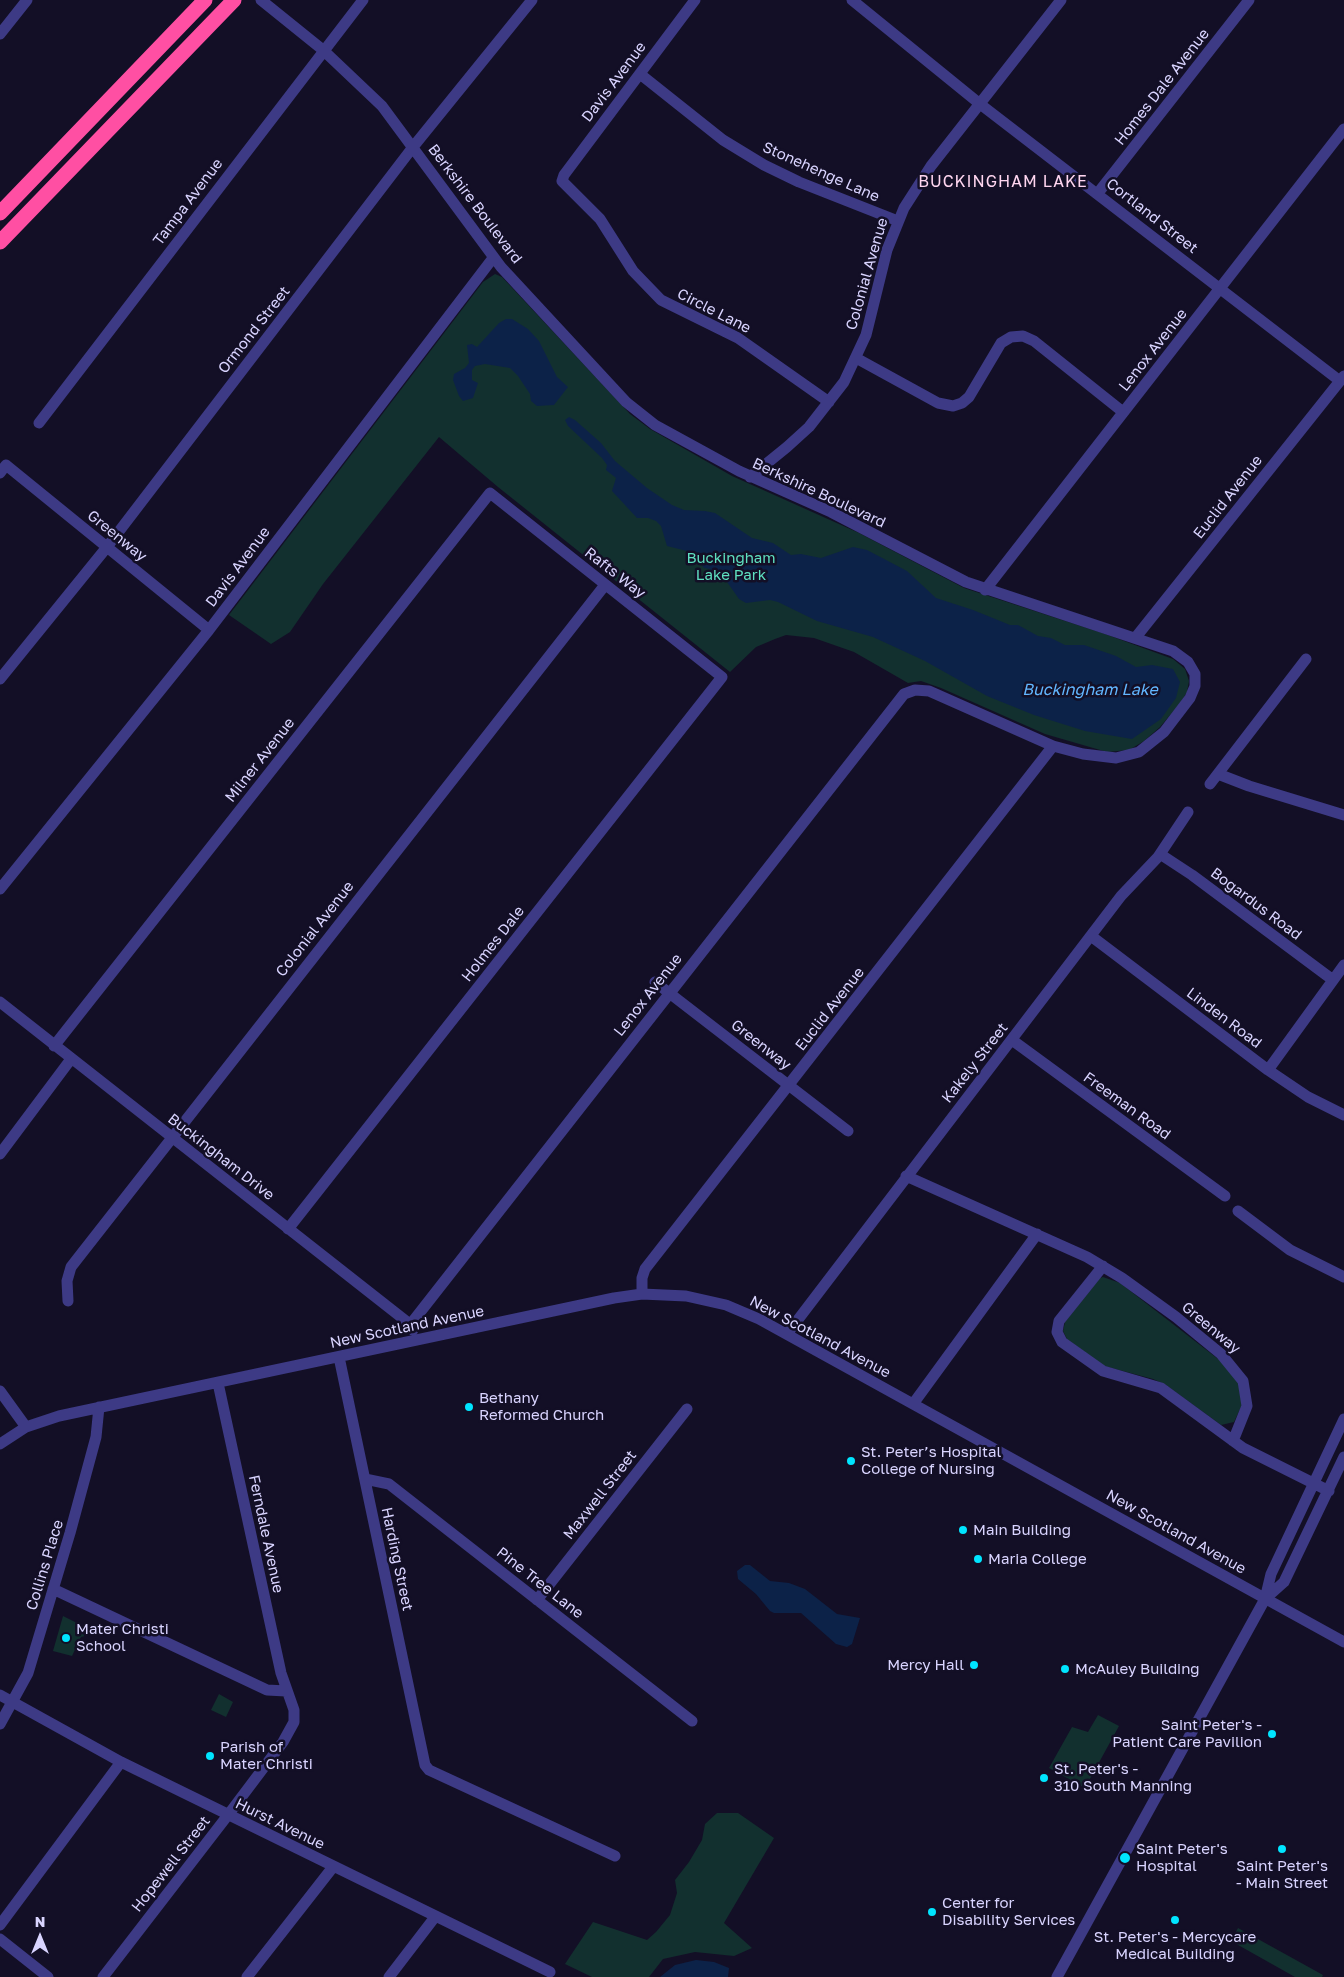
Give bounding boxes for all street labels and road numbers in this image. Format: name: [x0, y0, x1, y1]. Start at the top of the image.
street label: Homes Dale Avenue: [1111, 25, 1213, 149]
street label: Davis Avenue: [578, 38, 650, 126]
street label: Stonehenge Lane: [760, 138, 882, 206]
street label: Berkshire Boulevard: [424, 141, 526, 267]
street label: Tampa Avenue: [149, 155, 227, 249]
street label: Cortland Street: [1103, 175, 1201, 257]
street label: Colonial Avenue: [842, 216, 892, 332]
street label: Ormond Street: [214, 283, 294, 377]
street label: Circle Lane: [674, 285, 754, 337]
street label: Lenox Avenue: [1115, 305, 1191, 395]
street label: Euclid Avenue: [1190, 452, 1266, 542]
street label: Berkshire Boulevard: [750, 454, 888, 532]
street label: Greenway: [84, 507, 150, 565]
street label: Davis Avenue: [202, 523, 274, 611]
street label: Rafts Way: [581, 544, 649, 602]
street label: Milner Avenue: [221, 714, 299, 806]
street label: Bogardus Road: [1207, 864, 1305, 944]
street label: Colonial Avenue: [272, 878, 358, 980]
street label: Holmes Dale: [458, 903, 528, 985]
street label: Lenox Avenue: [610, 950, 686, 1040]
street label: Euclid Avenue: [792, 964, 868, 1054]
street label: Linden Road: [1183, 984, 1265, 1052]
street label: Greenway: [727, 1016, 795, 1074]
street label: Kakely Street: [938, 1019, 1012, 1107]
street label: Freeman Road: [1080, 1068, 1174, 1144]
street label: Buckingham Drive: [164, 1110, 278, 1204]
street label: New Scotland Avenue: [746, 1292, 894, 1382]
street label: Greenway: [1178, 1298, 1244, 1358]
street label: New Scotland Avenue: [328, 1302, 486, 1352]
street label: Maxwell Street: [560, 1447, 640, 1543]
street label: Ferndale Avenue: [245, 1473, 287, 1595]
street label: New Scotland Avenue: [1103, 1486, 1249, 1578]
street label: Harding Street: [377, 1506, 417, 1612]
street label: Collins Place: [23, 1518, 67, 1612]
street label: Pine Tree Lane: [493, 1543, 587, 1623]
street label: Hurst Avenue: [232, 1795, 328, 1853]
street label: Hopewell Street: [128, 1813, 214, 1915]

